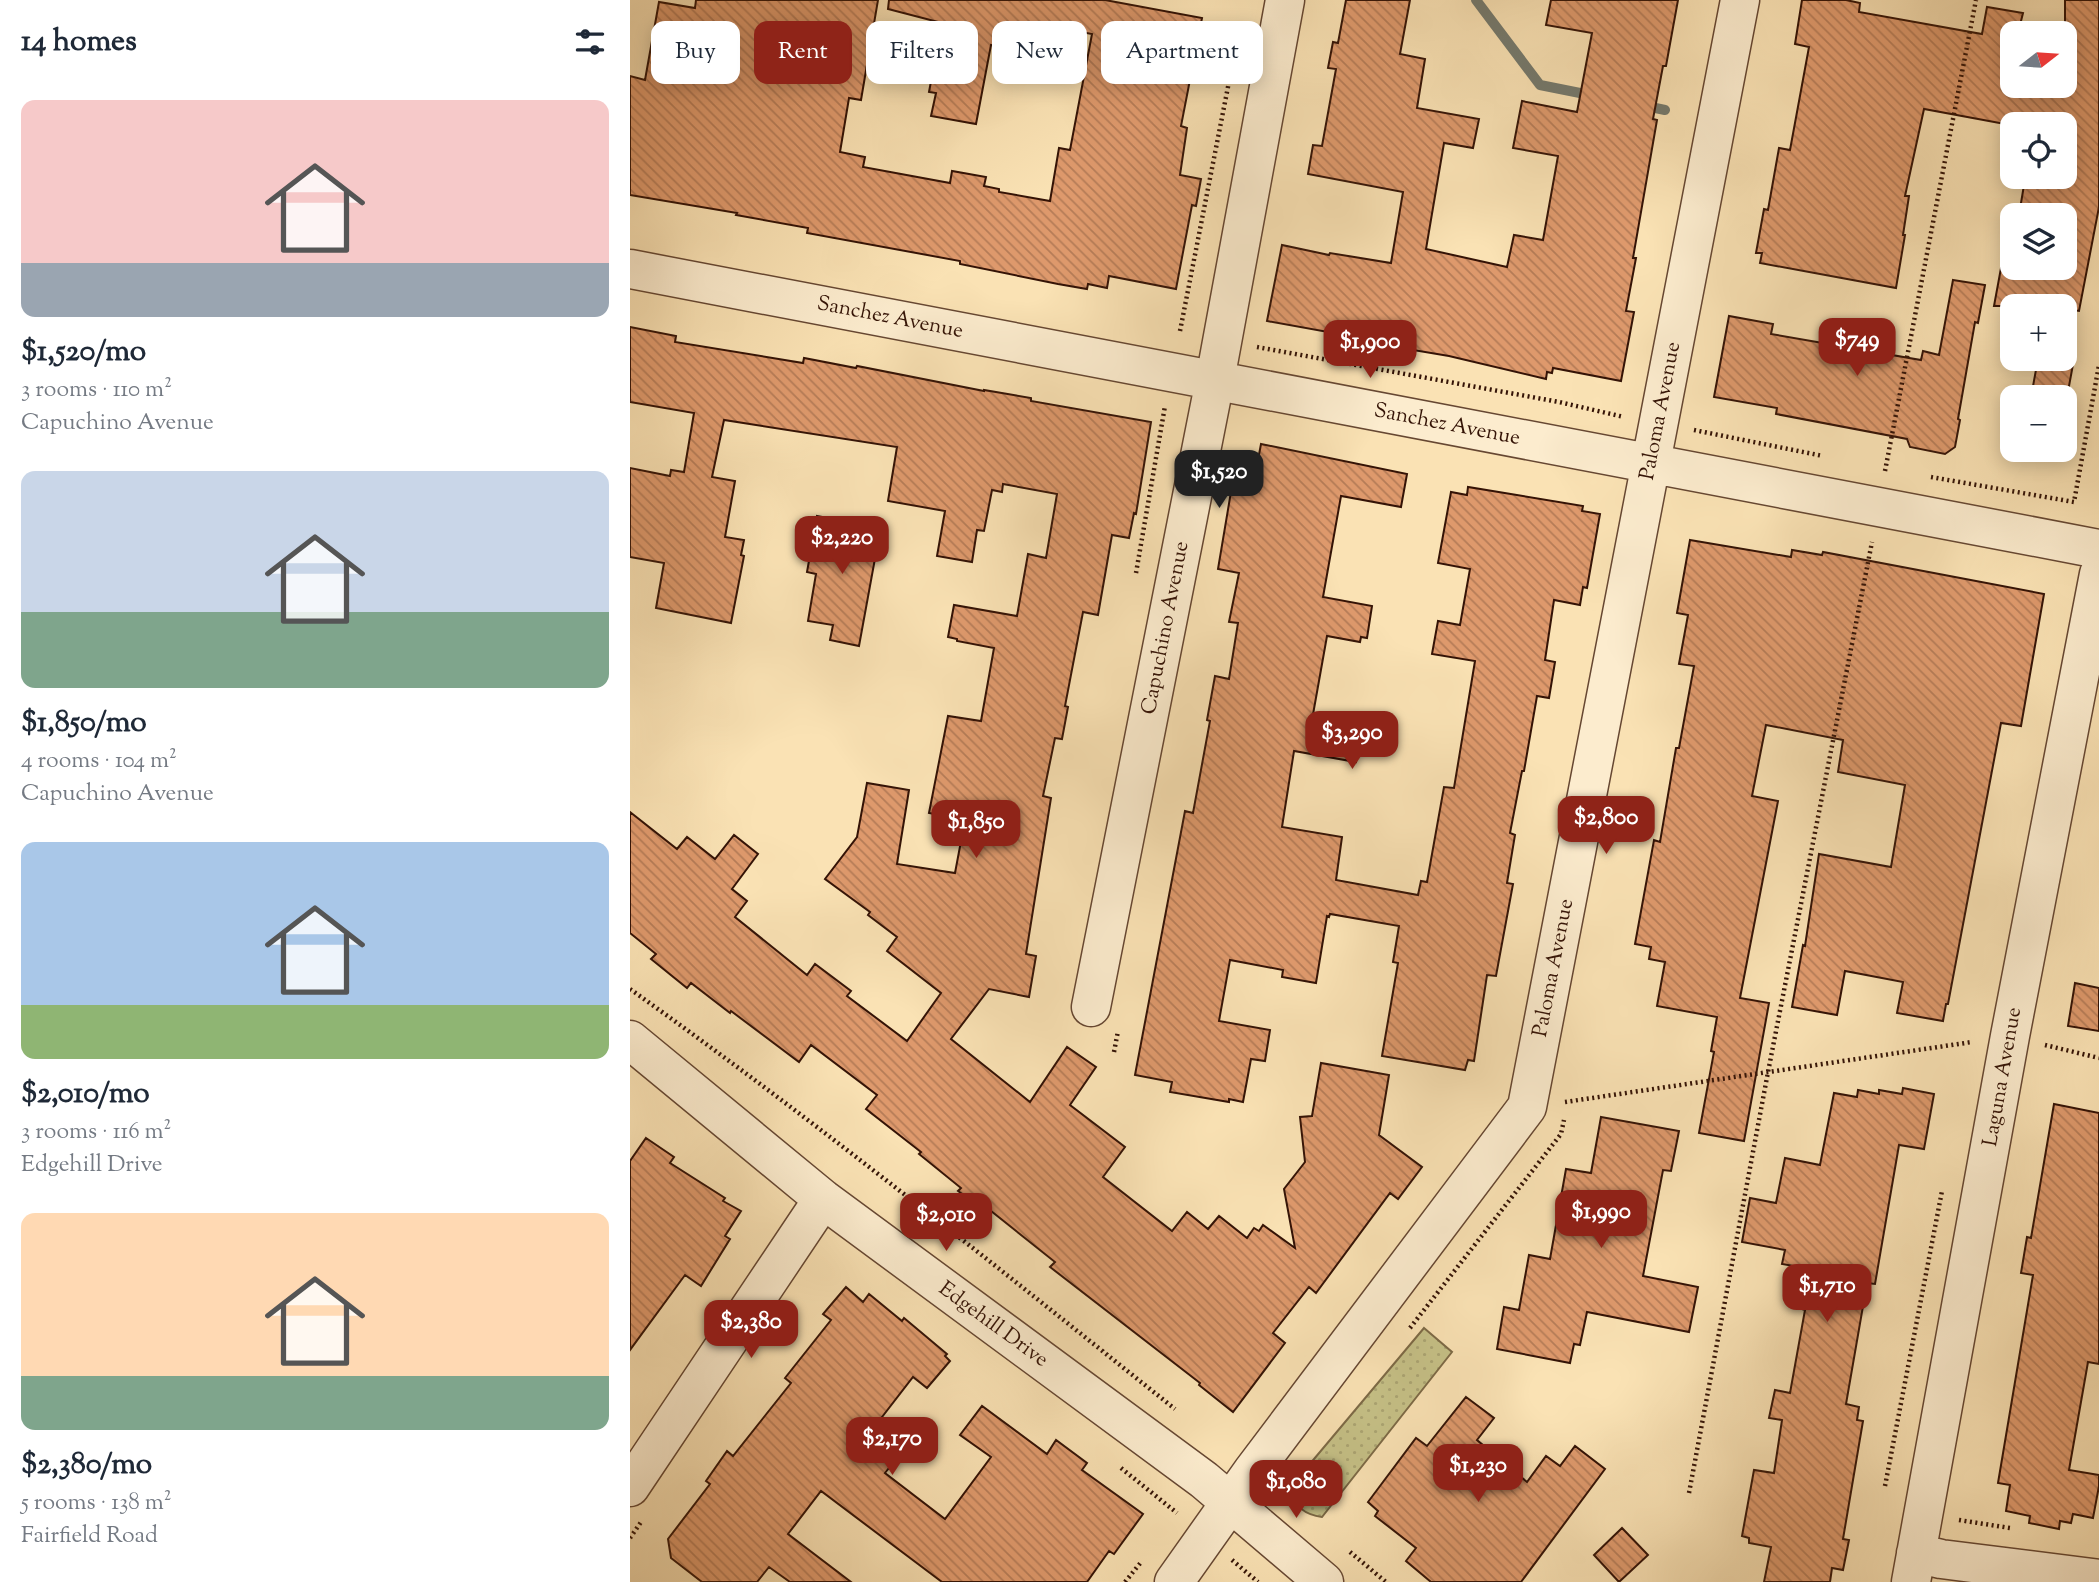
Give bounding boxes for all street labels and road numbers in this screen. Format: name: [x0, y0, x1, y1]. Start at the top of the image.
street label: Sanchez Avenue: [814, 289, 966, 347]
street label: Paloma Avenue: [1633, 339, 1689, 483]
street label: Sanchez Avenue: [1371, 396, 1523, 454]
street label: Capuchino Avenue: [1134, 539, 1198, 717]
street label: Paloma Avenue: [1526, 896, 1582, 1040]
street label: Laguna Avenue: [1976, 1005, 2030, 1149]
street label: Edgehill Drive: [932, 1275, 1054, 1375]

